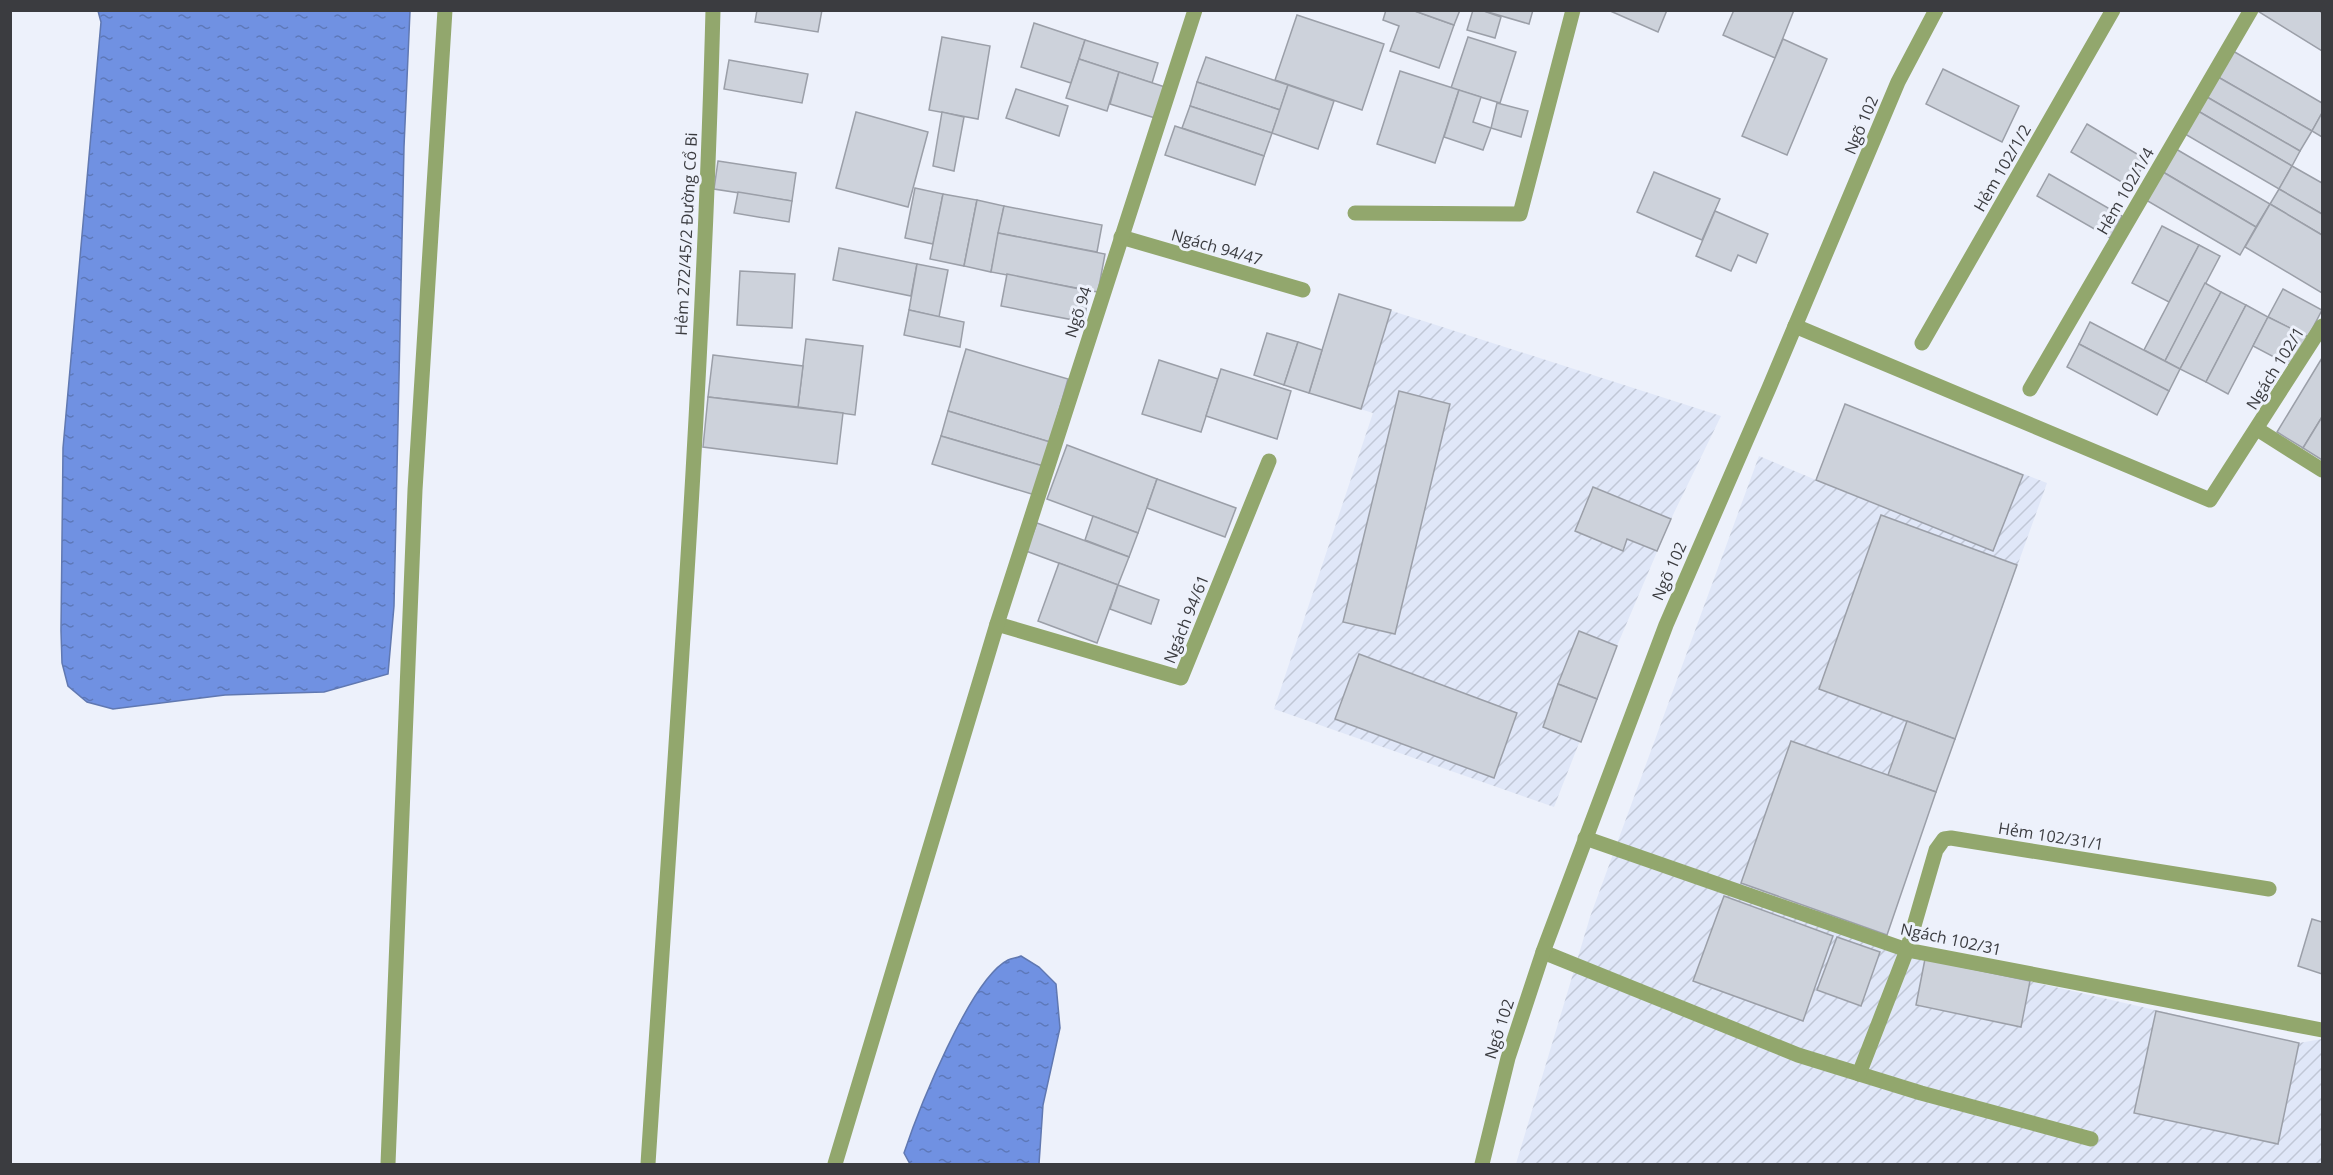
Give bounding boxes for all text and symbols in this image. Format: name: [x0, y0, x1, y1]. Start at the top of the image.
street label: Ngõ 102: [1839, 92, 1883, 158]
street label: Hẻm 102/1/2: [1968, 120, 2036, 216]
street label: Hẻm 272/45/2 Đường Cổ Bi: [670, 132, 702, 336]
street label: Hẻm 102/1/4: [2091, 143, 2159, 239]
street label: Ngách 94/47: [1169, 224, 1265, 270]
street label: Ngõ 94: [1059, 283, 1097, 341]
street label: Ngách 102/1: [2241, 322, 2309, 414]
street label: Ngõ 102: [1646, 538, 1692, 604]
street label: Ngách 94/61: [1158, 571, 1214, 667]
street label: Hẻm 102/31/1: [1997, 817, 2105, 855]
street label: Ngách 102/31: [1898, 918, 2004, 960]
street label: Ngõ 102: [1479, 996, 1519, 1062]

